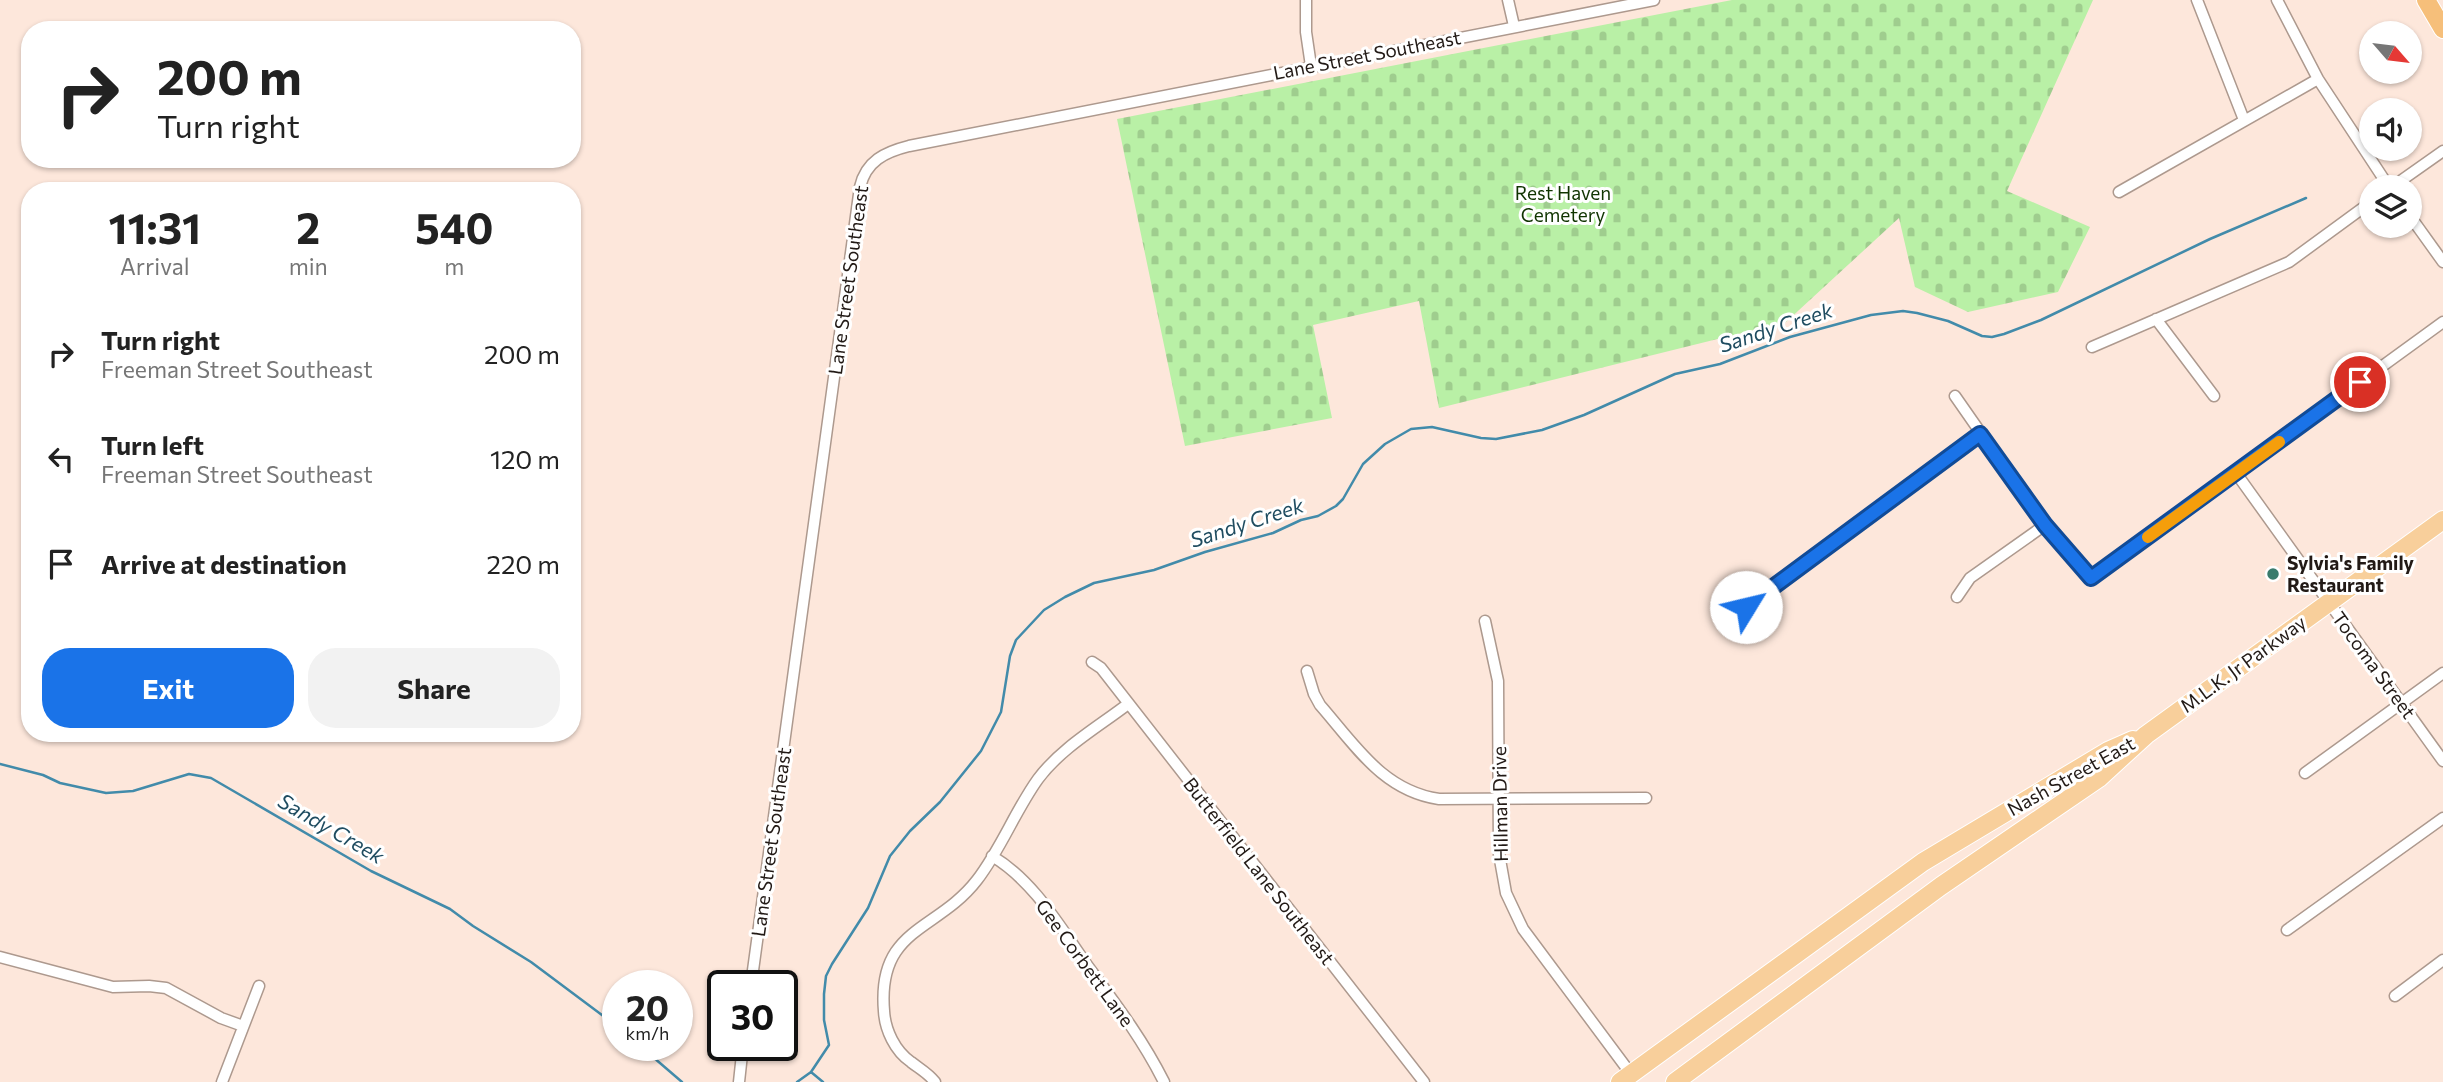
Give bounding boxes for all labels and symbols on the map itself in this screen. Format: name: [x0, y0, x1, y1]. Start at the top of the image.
north arrow: [2359, 21, 2422, 84]
street label: Lane Street Southeast: [1271, 25, 1463, 84]
park label: Rest Haven Cemetery: [1515, 181, 1611, 226]
street label: Lane Street Southeast: [823, 184, 872, 376]
water label: Sandy Creek: [1715, 296, 1836, 357]
pin: [2330, 352, 2390, 412]
water label: Sandy Creek: [1186, 491, 1307, 552]
place label: Sylvia's Family Restaurant: [2287, 551, 2415, 596]
marker: Sylvia's Family Restaurant: [2265, 566, 2281, 582]
position arrow: [1709, 570, 1783, 644]
street label: Tocoma Street: [2328, 607, 2421, 723]
street label: M.L.K. Jr Parkway: [2175, 610, 2310, 717]
street label: Nash Street East: [2003, 731, 2139, 820]
street label: Lane Street Southeast: [746, 746, 795, 938]
street label: Hillman Drive: [1487, 746, 1512, 862]
street label: Butterfield Lane Southeast: [1179, 772, 1340, 969]
water label: Sandy Creek: [274, 787, 390, 868]
street label: Gee Corbett Lane: [1032, 895, 1139, 1031]
speed limit sign: 30: [707, 970, 798, 1061]

